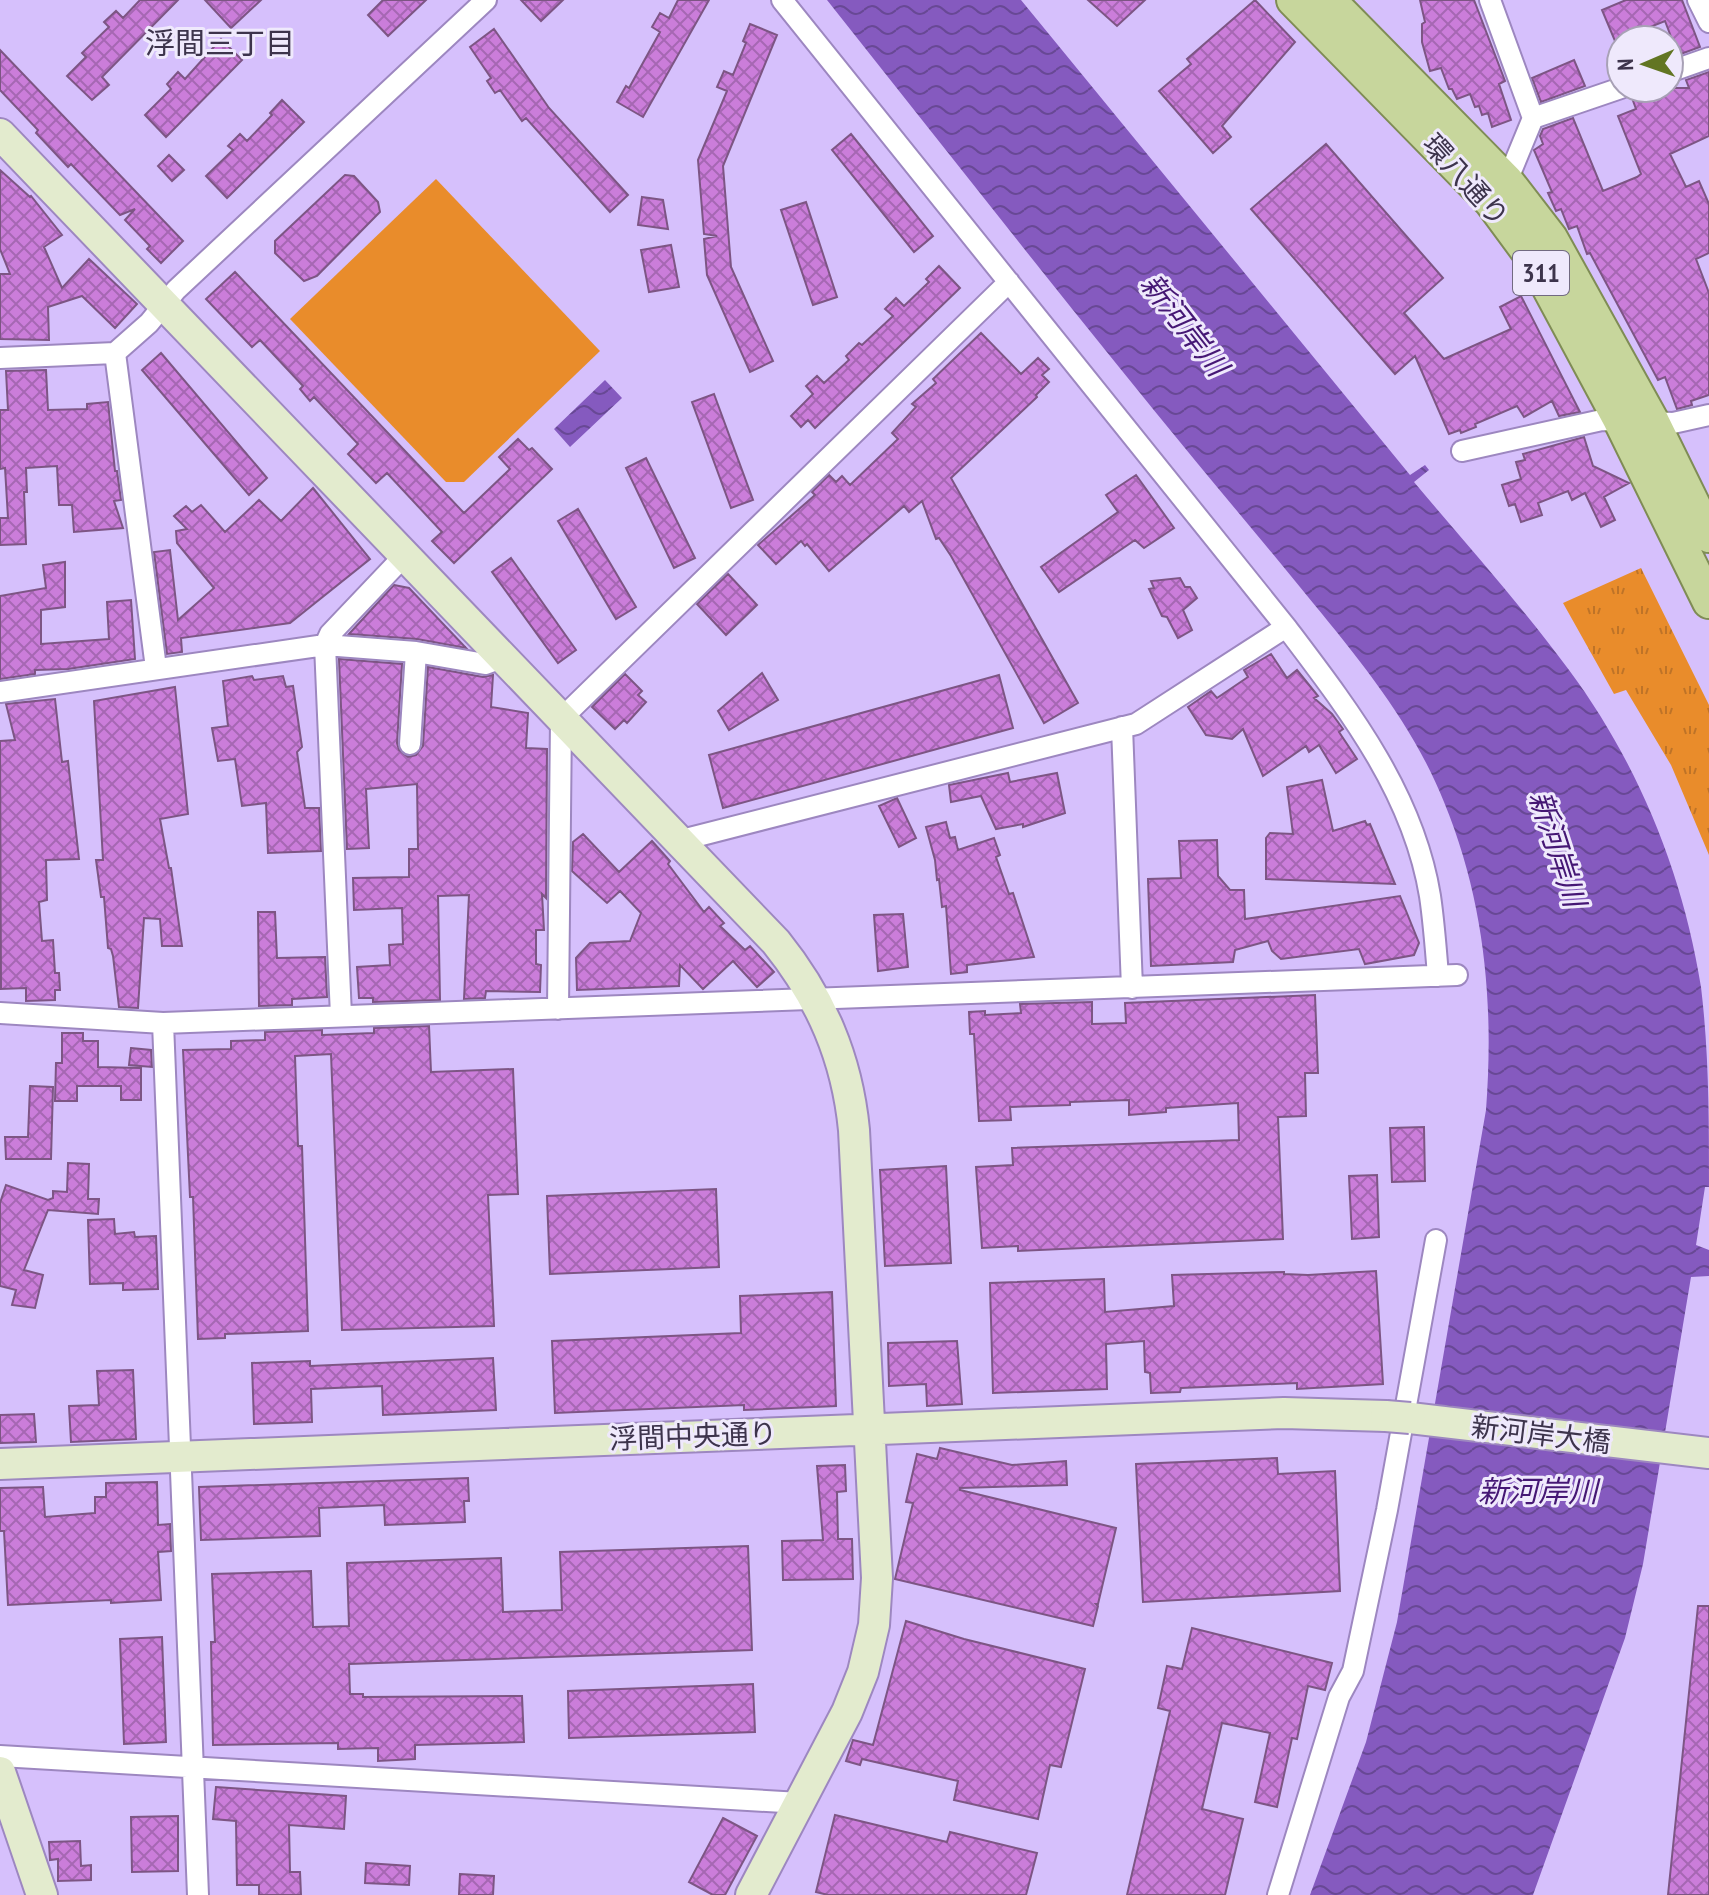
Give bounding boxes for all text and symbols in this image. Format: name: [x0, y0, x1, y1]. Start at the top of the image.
district label: 浮間三丁目: [145, 23, 295, 62]
north arrow: [1605, 24, 1685, 104]
text: N: [1611, 58, 1639, 71]
street label: 環八通り: [1415, 126, 1518, 234]
road number: 311: [1513, 251, 1569, 295]
water label: 新河岸川: [1133, 265, 1239, 386]
water label: 新河岸川: [1521, 785, 1596, 914]
street label: 新河岸大橋: [1469, 1407, 1613, 1460]
street label: 浮間中央通り: [608, 1414, 778, 1457]
water label: 新河岸川: [1478, 1471, 1601, 1510]

